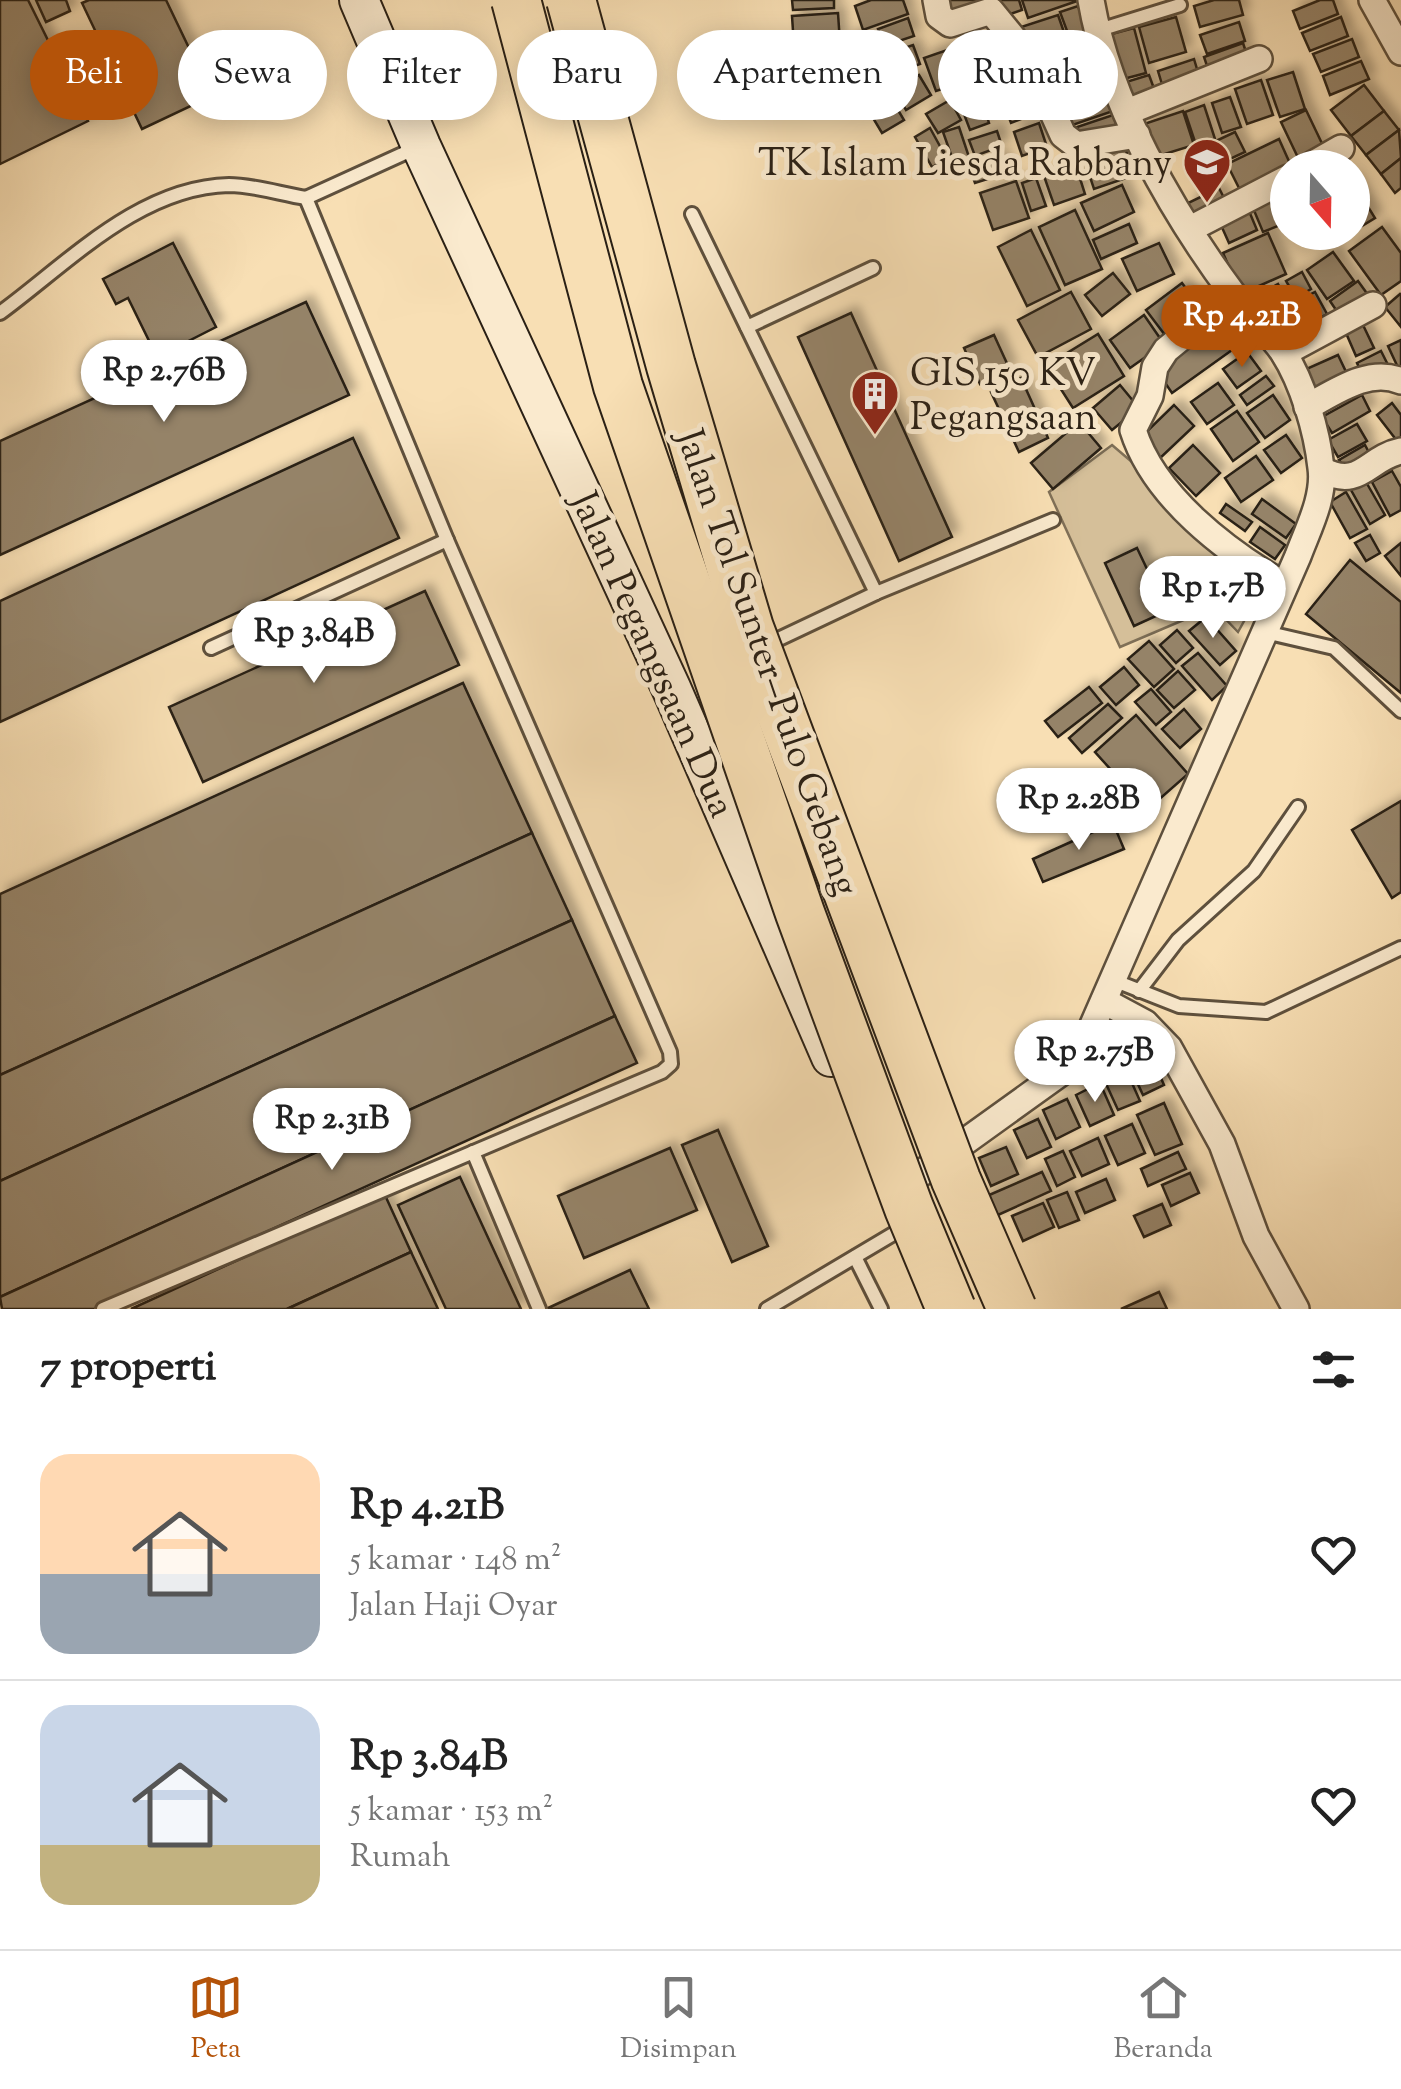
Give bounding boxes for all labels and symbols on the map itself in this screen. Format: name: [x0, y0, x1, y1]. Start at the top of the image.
school or university icon: TK Islam Liesda Rabbany: [1181, 136, 1233, 204]
place label: TK Islam Liesda Rabbany: [758, 139, 1172, 193]
north arrow: [1270, 150, 1370, 250]
pin: Rp 4.21B: [1139, 285, 1345, 370]
pin: Rp 2.76B: [61, 340, 267, 425]
place label: GIS 150 KV Pegangsaan: [910, 349, 1097, 447]
building icon: GIS 150 KV Pegangsaan: [849, 368, 901, 436]
street label: Jalan Tol Sunter–Pulo Gebang: [659, 421, 870, 904]
street label: Jalan Pegangsaan Dua: [553, 482, 746, 827]
pin: Rp 1.7B: [1121, 556, 1305, 641]
pin: Rp 3.84B: [211, 601, 417, 686]
pin: Rp 2.28B: [976, 768, 1182, 853]
pin: Rp 2.75B: [992, 1020, 1198, 1105]
pin: Rp 2.31B: [229, 1088, 435, 1173]

